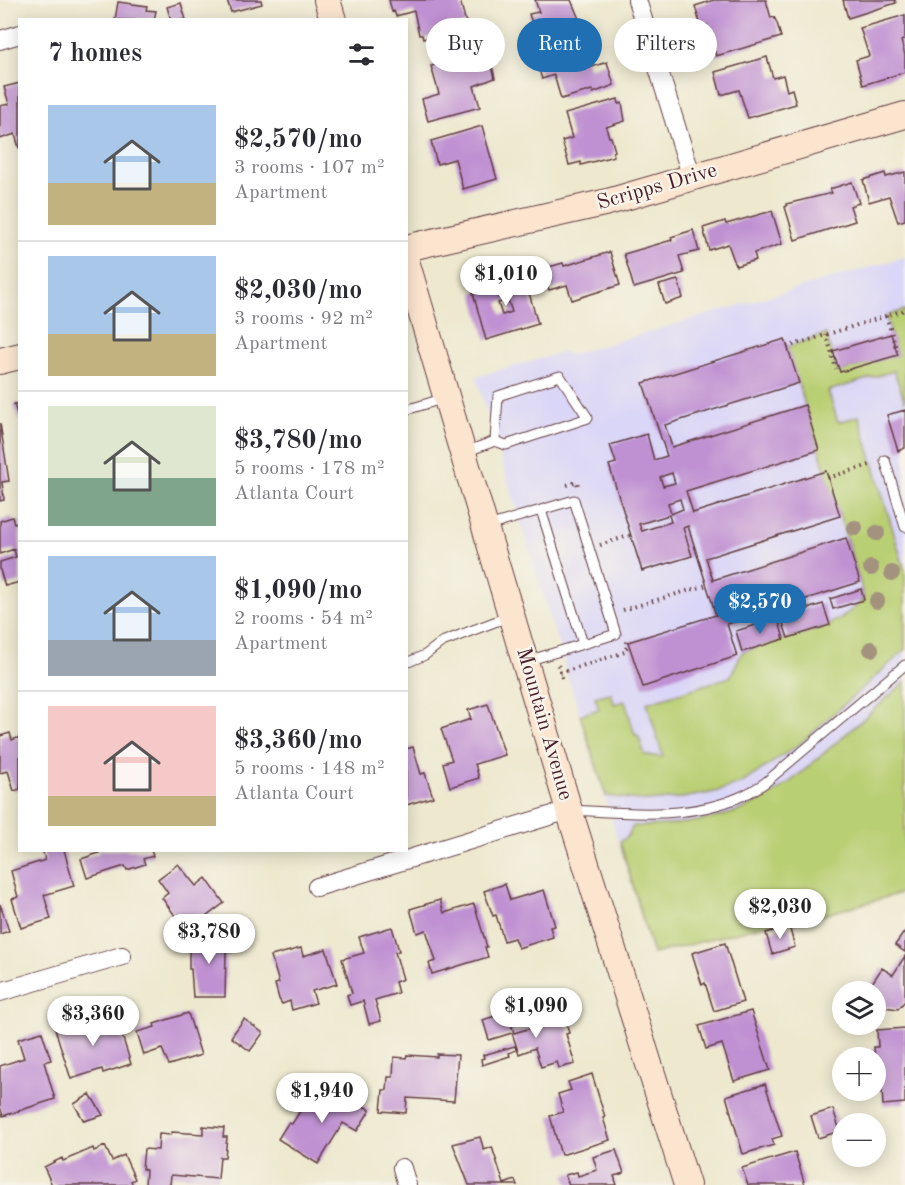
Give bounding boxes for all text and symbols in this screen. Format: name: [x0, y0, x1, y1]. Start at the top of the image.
chip: Buy: [426, 18, 505, 72]
chip: Rent: [517, 18, 602, 72]
chip: Filters: [614, 18, 717, 72]
icon: filters: [345, 38, 378, 71]
text: 7 homes: [48, 41, 142, 67]
text: $2,570/mo: [234, 127, 362, 153]
icon: home: [96, 129, 168, 201]
text: 3 rooms · 107 m²: [234, 158, 384, 178]
street label: Scripps Drive: [595, 160, 719, 214]
text: Apartment: [234, 183, 328, 203]
pin: $1,010: [457, 256, 555, 307]
text: $1,010: [474, 265, 538, 285]
text: $2,030/mo: [234, 278, 362, 304]
icon: home: [96, 280, 168, 352]
text: 3 rooms · 92 m²: [234, 309, 373, 329]
text: Apartment: [234, 334, 328, 354]
text: $3,780/mo: [234, 428, 362, 454]
icon: home: [96, 430, 168, 502]
text: 5 rooms · 178 m²: [234, 459, 384, 479]
text: Atlanta Court: [234, 484, 354, 504]
text: $1,090/mo: [234, 578, 362, 604]
icon: home: [96, 580, 168, 652]
pin: $2,570: [711, 584, 809, 635]
text: $2,570: [728, 593, 792, 613]
text: 2 rooms · 54 m²: [234, 609, 373, 629]
text: Apartment: [234, 634, 328, 654]
street label: Mountain Avenue: [512, 645, 576, 803]
text: $3,360/mo: [234, 728, 362, 754]
icon: home: [96, 730, 168, 802]
text: 5 rooms · 148 m²: [234, 759, 384, 779]
text: Atlanta Court: [234, 784, 354, 804]
pin: $2,030: [731, 889, 829, 940]
text: $2,030: [748, 898, 812, 918]
pin: $3,780: [160, 914, 258, 965]
text: $3,780: [177, 923, 241, 943]
map controls: [832, 981, 886, 1167]
button: layers: [832, 981, 886, 1035]
pin: $1,090: [487, 988, 585, 1039]
pin: $3,360: [44, 996, 142, 1047]
text: $1,090: [504, 997, 568, 1017]
text: $3,360: [61, 1005, 125, 1025]
button: +: [832, 1047, 886, 1101]
pin: $1,940: [273, 1073, 371, 1124]
text: $1,940: [290, 1082, 354, 1102]
button: −: [832, 1113, 886, 1167]

